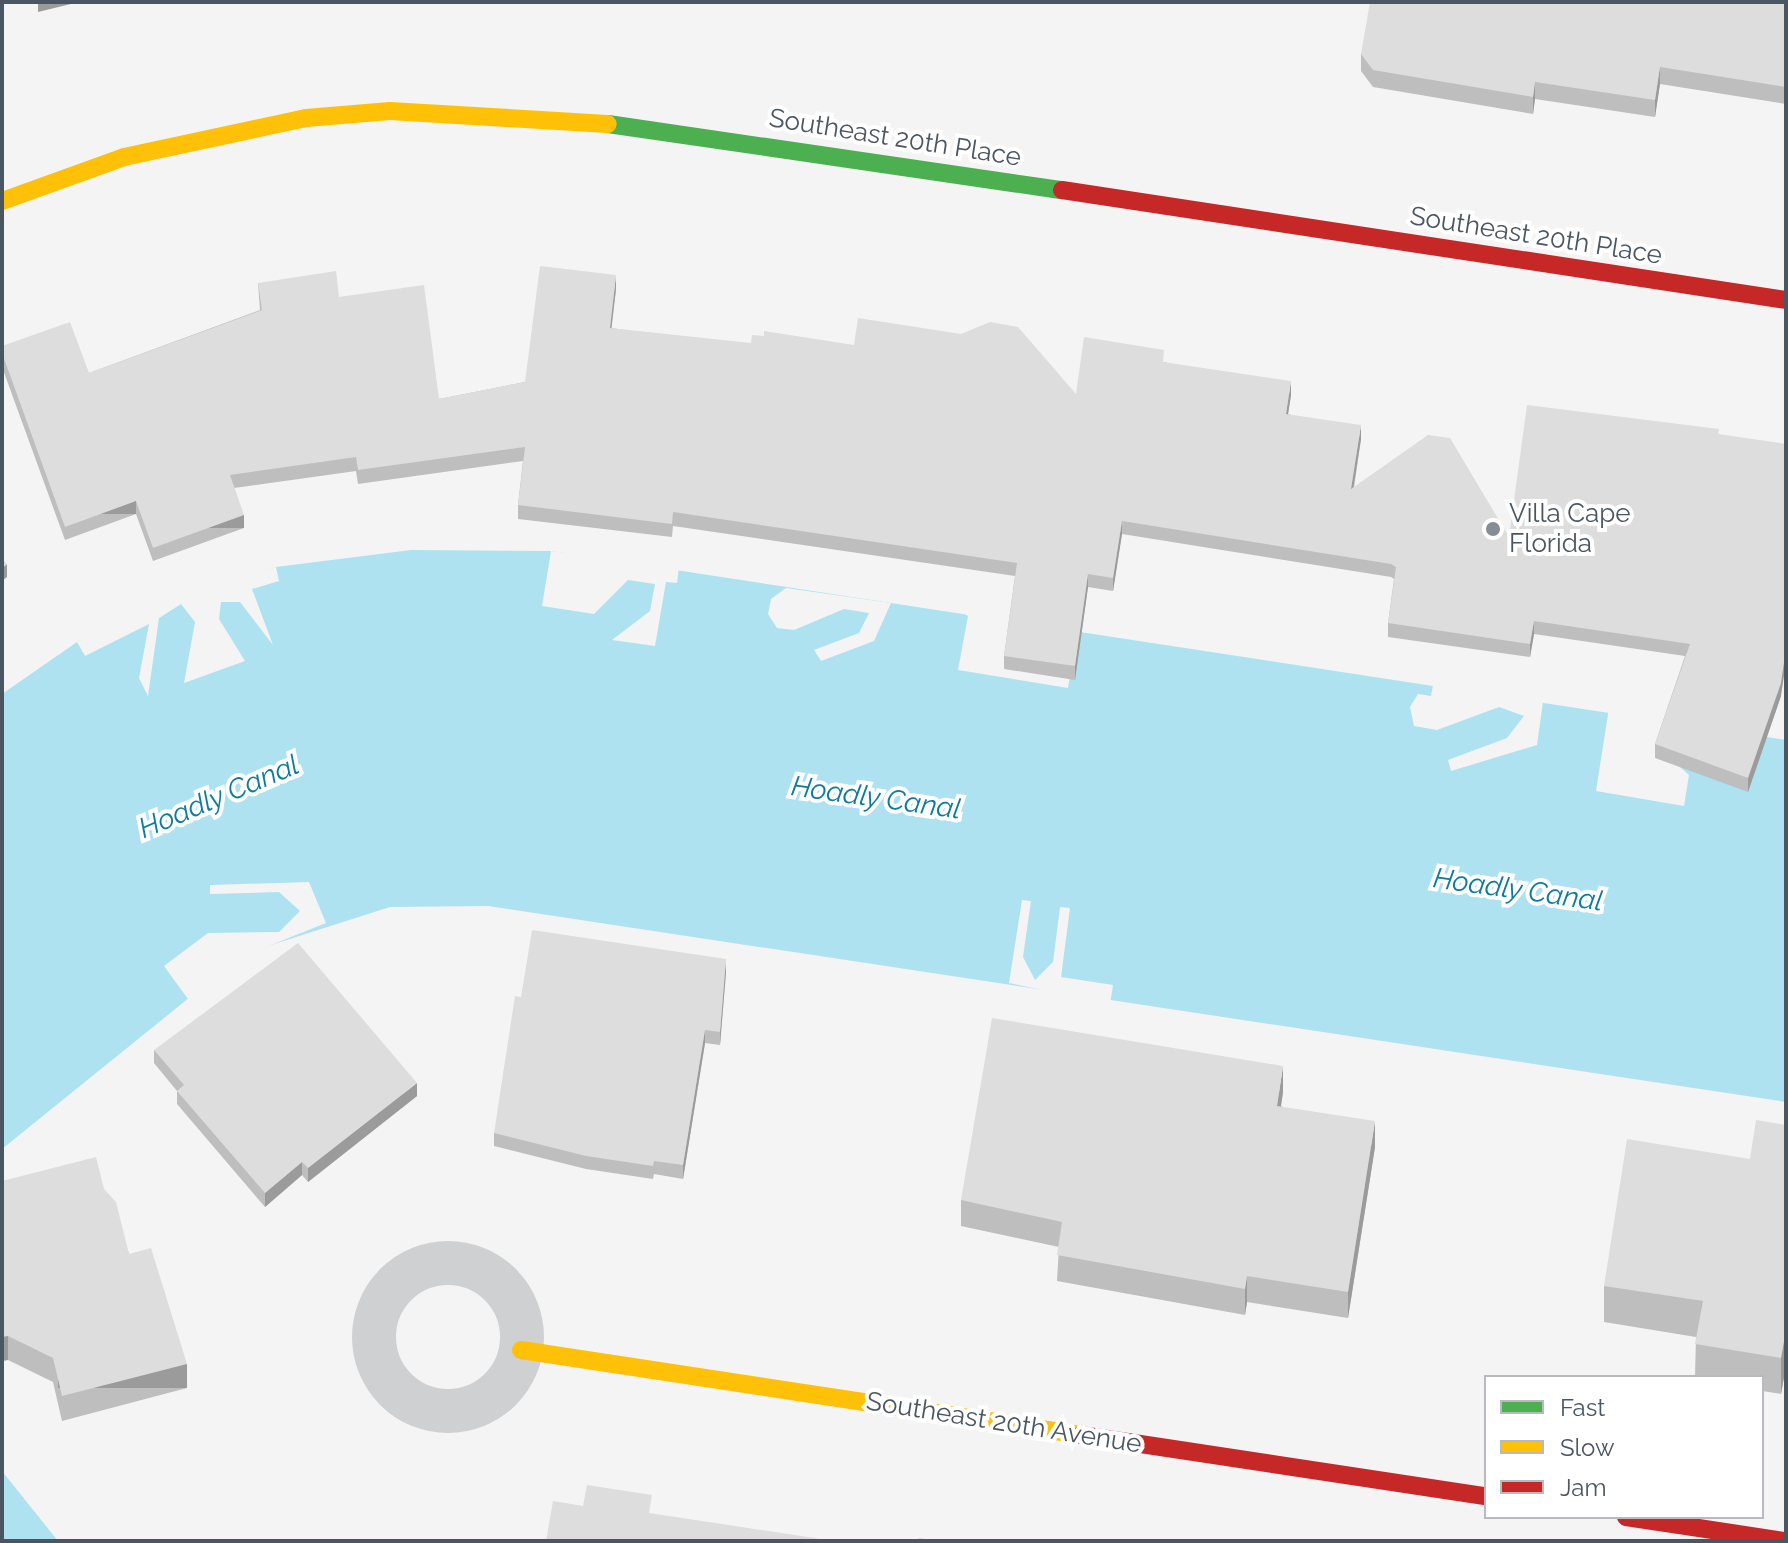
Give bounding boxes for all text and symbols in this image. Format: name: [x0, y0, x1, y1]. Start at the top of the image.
street label: Southeast 20th Place: [767, 103, 1023, 173]
street label: Southeast 20th Place: [1408, 201, 1664, 271]
place label: Villa Cape Florida: [1509, 498, 1631, 560]
marker: Villa Cape Florida: [1484, 520, 1502, 538]
water label: Hoadly Canal: [134, 748, 304, 846]
water label: Hoadly Canal: [789, 769, 963, 827]
water label: Hoadly Canal: [1431, 861, 1605, 919]
legend: [1484, 1375, 1764, 1519]
street label: Southeast 20th Avenue: [864, 1386, 1144, 1460]
text: Fast: [1560, 1393, 1605, 1422]
text: Slow: [1560, 1433, 1614, 1462]
text: Jam: [1560, 1473, 1606, 1502]

